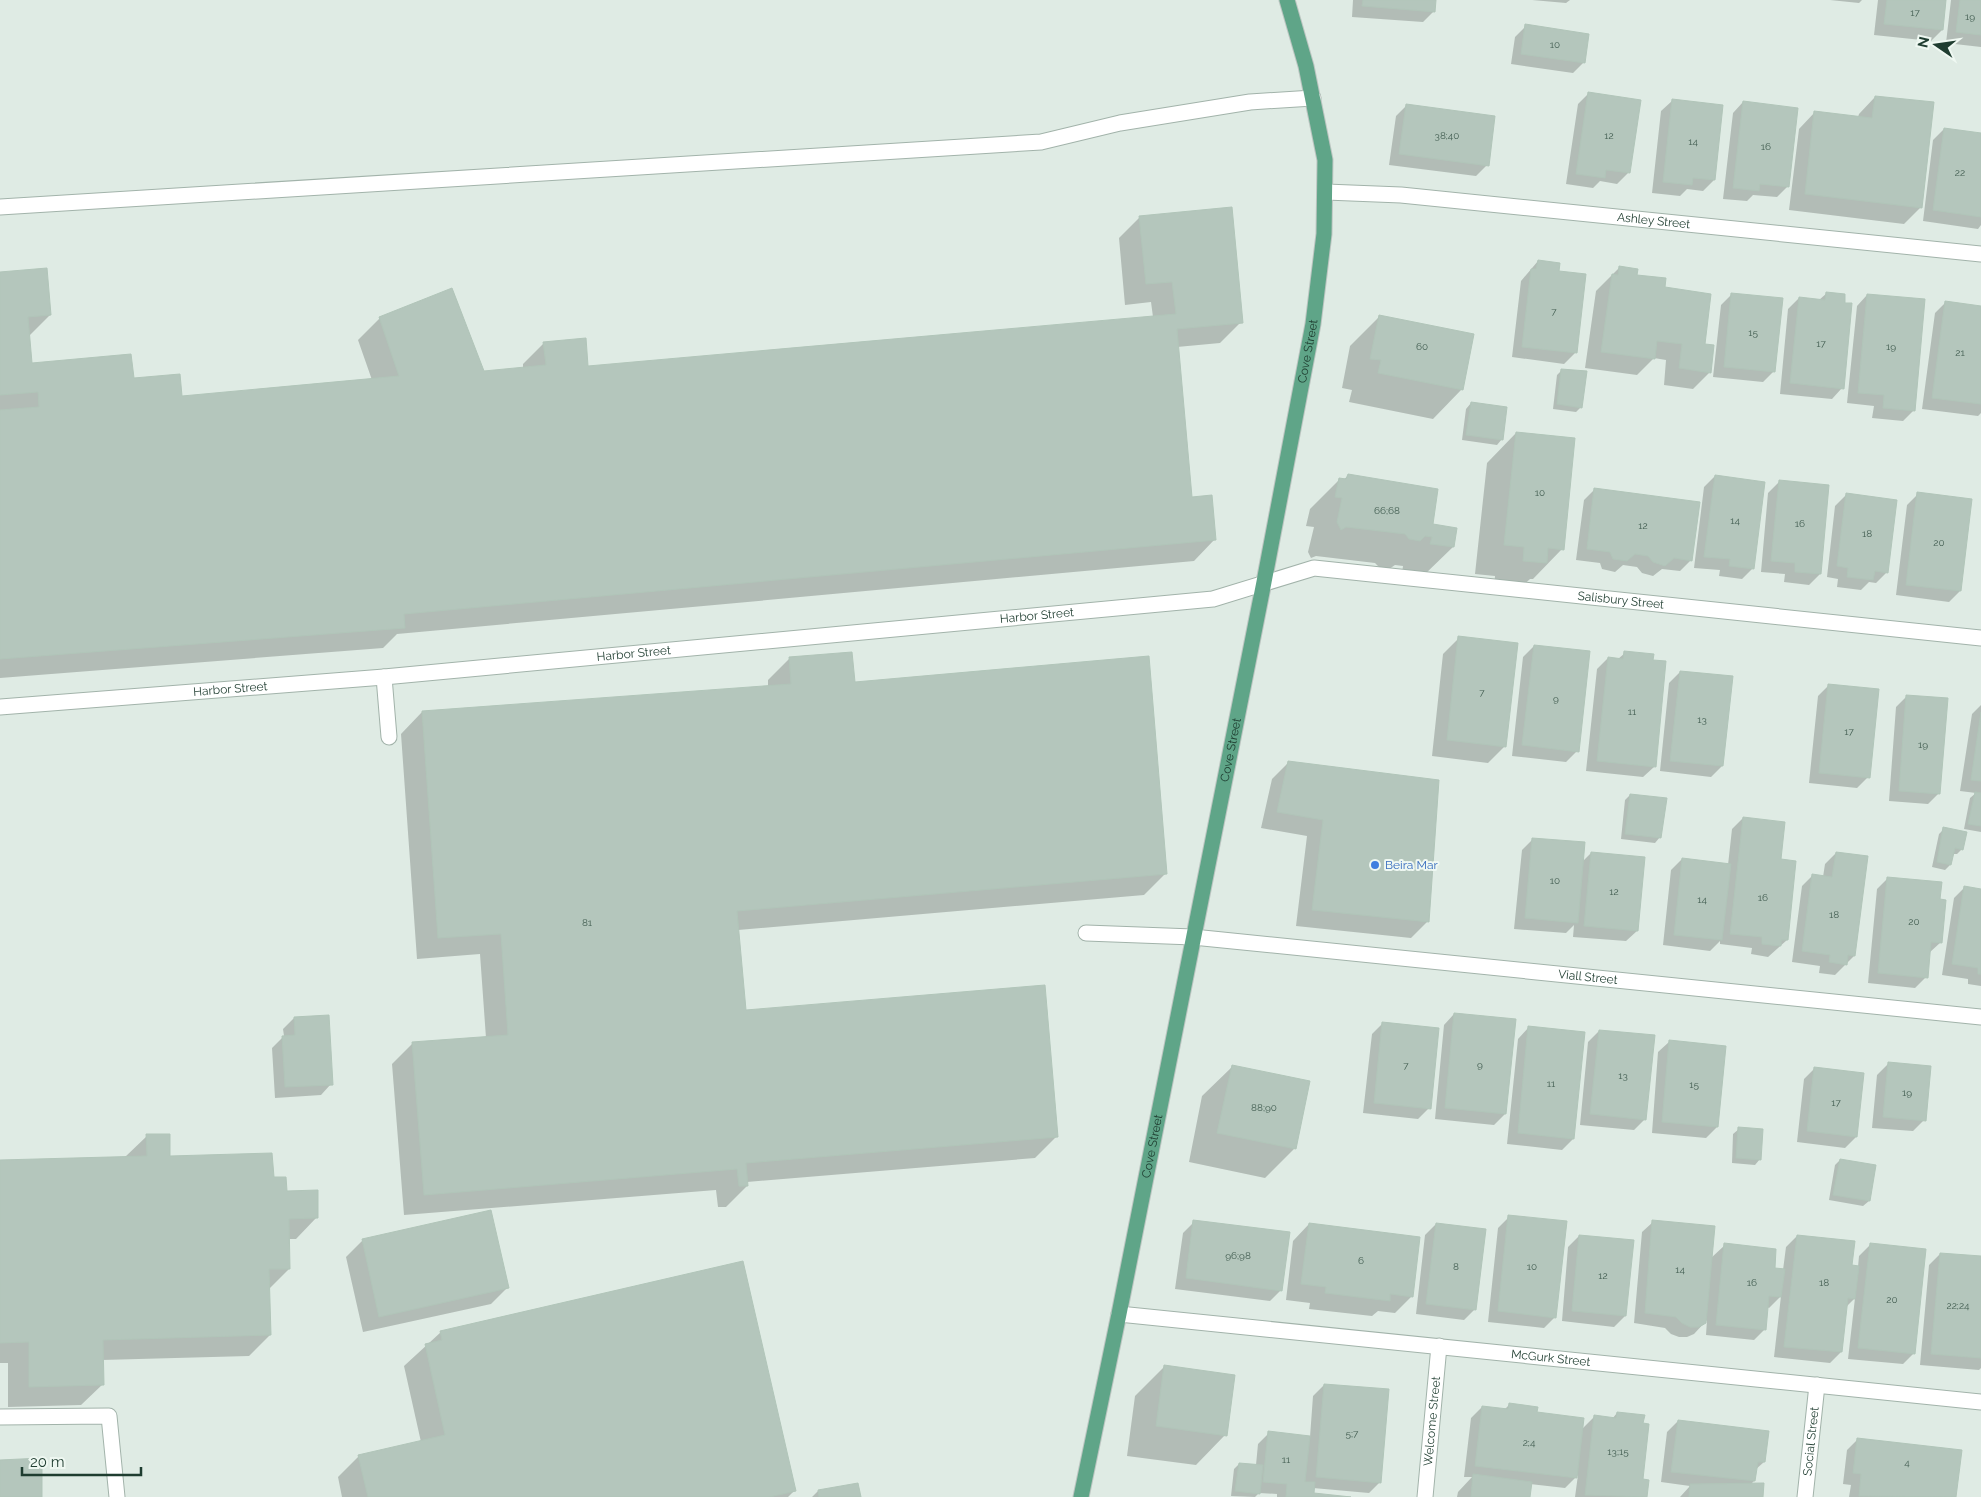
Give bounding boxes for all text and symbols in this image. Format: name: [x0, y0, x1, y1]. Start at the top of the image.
house number: 17: [1910, 7, 1920, 18]
house number: 19: [1965, 11, 1975, 22]
north arrow: [1911, 20, 1961, 70]
text: N: [1914, 35, 1932, 49]
house number: 10: [1550, 39, 1560, 50]
house number: 38;40: [1435, 130, 1459, 141]
house number: 12: [1604, 130, 1614, 141]
house number: 14: [1688, 136, 1698, 147]
house number: 16: [1761, 141, 1771, 152]
house number: 22: [1955, 167, 1965, 178]
street label: Ashley Street: [1616, 210, 1691, 231]
house number: 7: [1551, 306, 1557, 317]
street label: Cove Street: [1295, 319, 1321, 384]
house number: 15: [1748, 327, 1758, 338]
house number: 17: [1816, 338, 1826, 349]
house number: 60: [1416, 341, 1428, 352]
house number: 19: [1886, 341, 1896, 352]
house number: 21: [1955, 347, 1965, 358]
house number: 10: [1535, 487, 1545, 498]
house number: 66;68: [1374, 505, 1400, 516]
house number: 14: [1730, 515, 1740, 526]
house number: 16: [1795, 518, 1805, 529]
house number: 12: [1638, 520, 1648, 531]
house number: 18: [1862, 528, 1872, 539]
house number: 20: [1933, 537, 1945, 548]
street label: Salisbury Street: [1577, 589, 1665, 612]
street label: Harbor Street: [999, 605, 1075, 626]
street label: Harbor Street: [596, 643, 671, 664]
street label: Harbor Street: [193, 679, 268, 699]
house number: 7: [1479, 687, 1485, 698]
house number: 9: [1553, 693, 1559, 704]
house number: 11: [1628, 706, 1637, 717]
house number: 13: [1697, 714, 1707, 725]
street label: Cove Street: [1218, 717, 1244, 783]
house number: 17: [1844, 726, 1854, 737]
house number: 19: [1918, 739, 1928, 750]
place label: Beira Mar: [1385, 858, 1438, 872]
marker: Beira Mar: [1369, 859, 1381, 871]
house number: 10: [1550, 875, 1560, 886]
house number: 12: [1609, 886, 1619, 897]
house number: 16: [1758, 892, 1768, 903]
house number: 14: [1697, 894, 1707, 905]
house number: 18: [1829, 909, 1839, 920]
house number: 20: [1908, 916, 1920, 927]
house number: 81: [582, 917, 593, 928]
street label: Viall Street: [1557, 967, 1618, 987]
house number: 9: [1477, 1059, 1483, 1070]
house number: 7: [1403, 1060, 1409, 1071]
house number: 13: [1618, 1070, 1628, 1081]
house number: 11: [1547, 1078, 1556, 1089]
house number: 15: [1689, 1079, 1699, 1090]
house number: 19: [1902, 1087, 1912, 1098]
house number: 17: [1831, 1097, 1841, 1108]
house number: 88;90: [1251, 1102, 1277, 1113]
street label: Cove Street: [1139, 1113, 1165, 1179]
house number: 96;98: [1225, 1250, 1251, 1261]
house number: 6: [1358, 1255, 1364, 1266]
house number: 8: [1453, 1261, 1459, 1272]
house number: 10: [1527, 1261, 1537, 1272]
house number: 14: [1675, 1264, 1685, 1275]
house number: 12: [1598, 1270, 1608, 1281]
house number: 16: [1747, 1277, 1757, 1288]
house number: 18: [1819, 1277, 1829, 1288]
house number: 20: [1886, 1294, 1898, 1305]
house number: 22;24: [1946, 1300, 1970, 1311]
street label: McGurk Street: [1510, 1347, 1591, 1369]
street label: Welcome Street: [1421, 1376, 1443, 1467]
street label: Social Street: [1800, 1406, 1822, 1477]
house number: 5;7: [1346, 1428, 1359, 1439]
house number: 2;4: [1523, 1437, 1536, 1448]
scale bar: [22, 1444, 141, 1476]
house number: 13;15: [1607, 1446, 1629, 1457]
text: 20 m: [30, 1453, 65, 1471]
house number: 11: [1282, 1454, 1291, 1465]
house number: 4: [1904, 1457, 1910, 1468]

